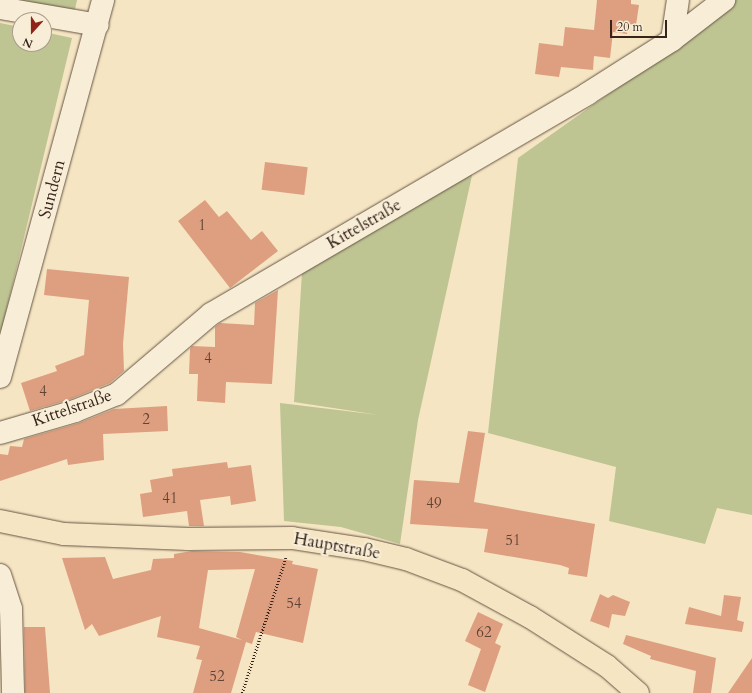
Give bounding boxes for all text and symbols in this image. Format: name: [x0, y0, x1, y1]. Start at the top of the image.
north arrow: [12, 12, 52, 52]
scale bar: [612, 12, 669, 38]
text: 20 m: [617, 19, 643, 35]
text: N: [21, 34, 35, 51]
street label: Sundern: [34, 157, 70, 221]
street label: Kittelstraße: [323, 194, 405, 254]
house number: 1: [198, 217, 206, 235]
house number: 4: [204, 350, 212, 368]
house number: 4: [39, 383, 47, 401]
street label: Kittelstraße: [30, 385, 114, 431]
house number: 2: [142, 411, 150, 429]
house number: 41: [162, 490, 178, 508]
house number: 49: [426, 495, 442, 513]
street label: Hauptstraße: [292, 528, 382, 564]
house number: 51: [505, 532, 521, 550]
house number: 54: [286, 595, 302, 613]
house number: 62: [476, 624, 492, 642]
house number: 52: [209, 668, 225, 686]

